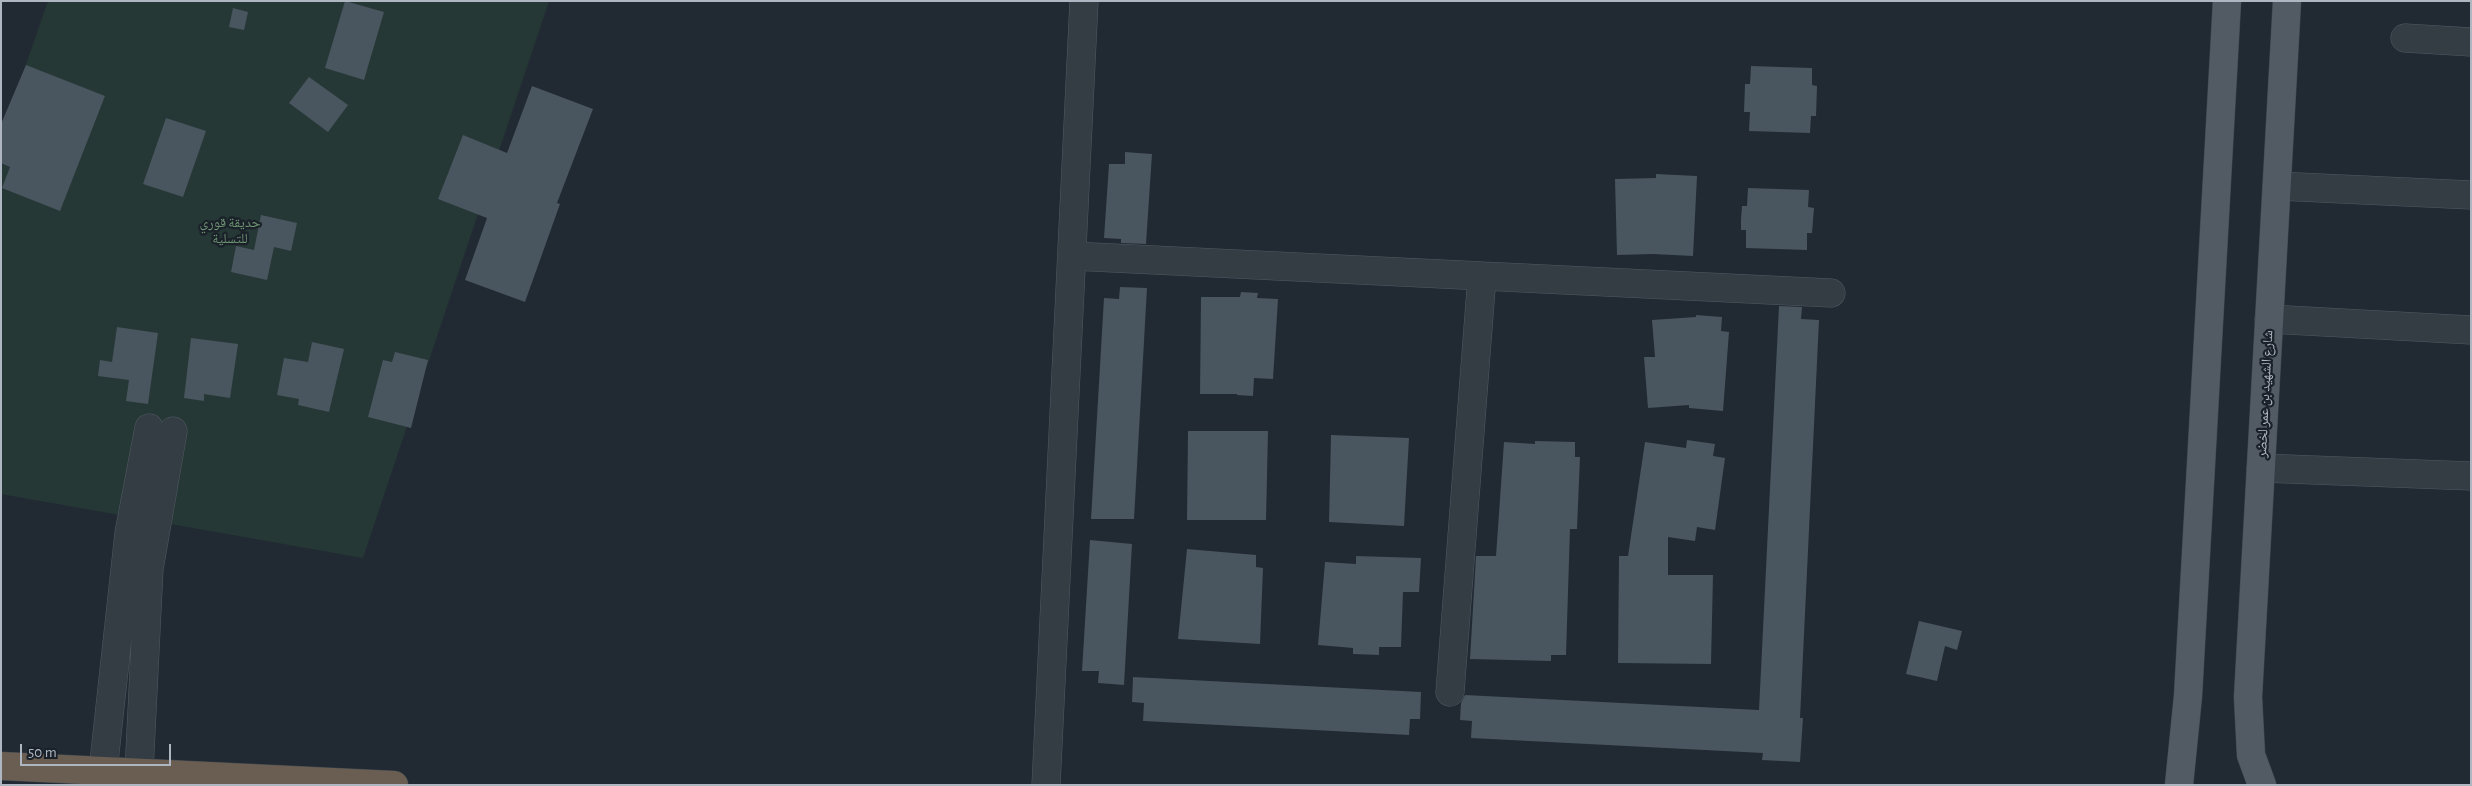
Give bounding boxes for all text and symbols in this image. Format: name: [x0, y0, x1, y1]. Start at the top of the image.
park label: حديقة قوري للتسلية: [200, 215, 260, 248]
street label: شارع الشهيد بن عمر لخضر: [2253, 330, 2277, 458]
scale bar: [22, 734, 174, 766]
text: 50 m: [28, 745, 57, 760]

